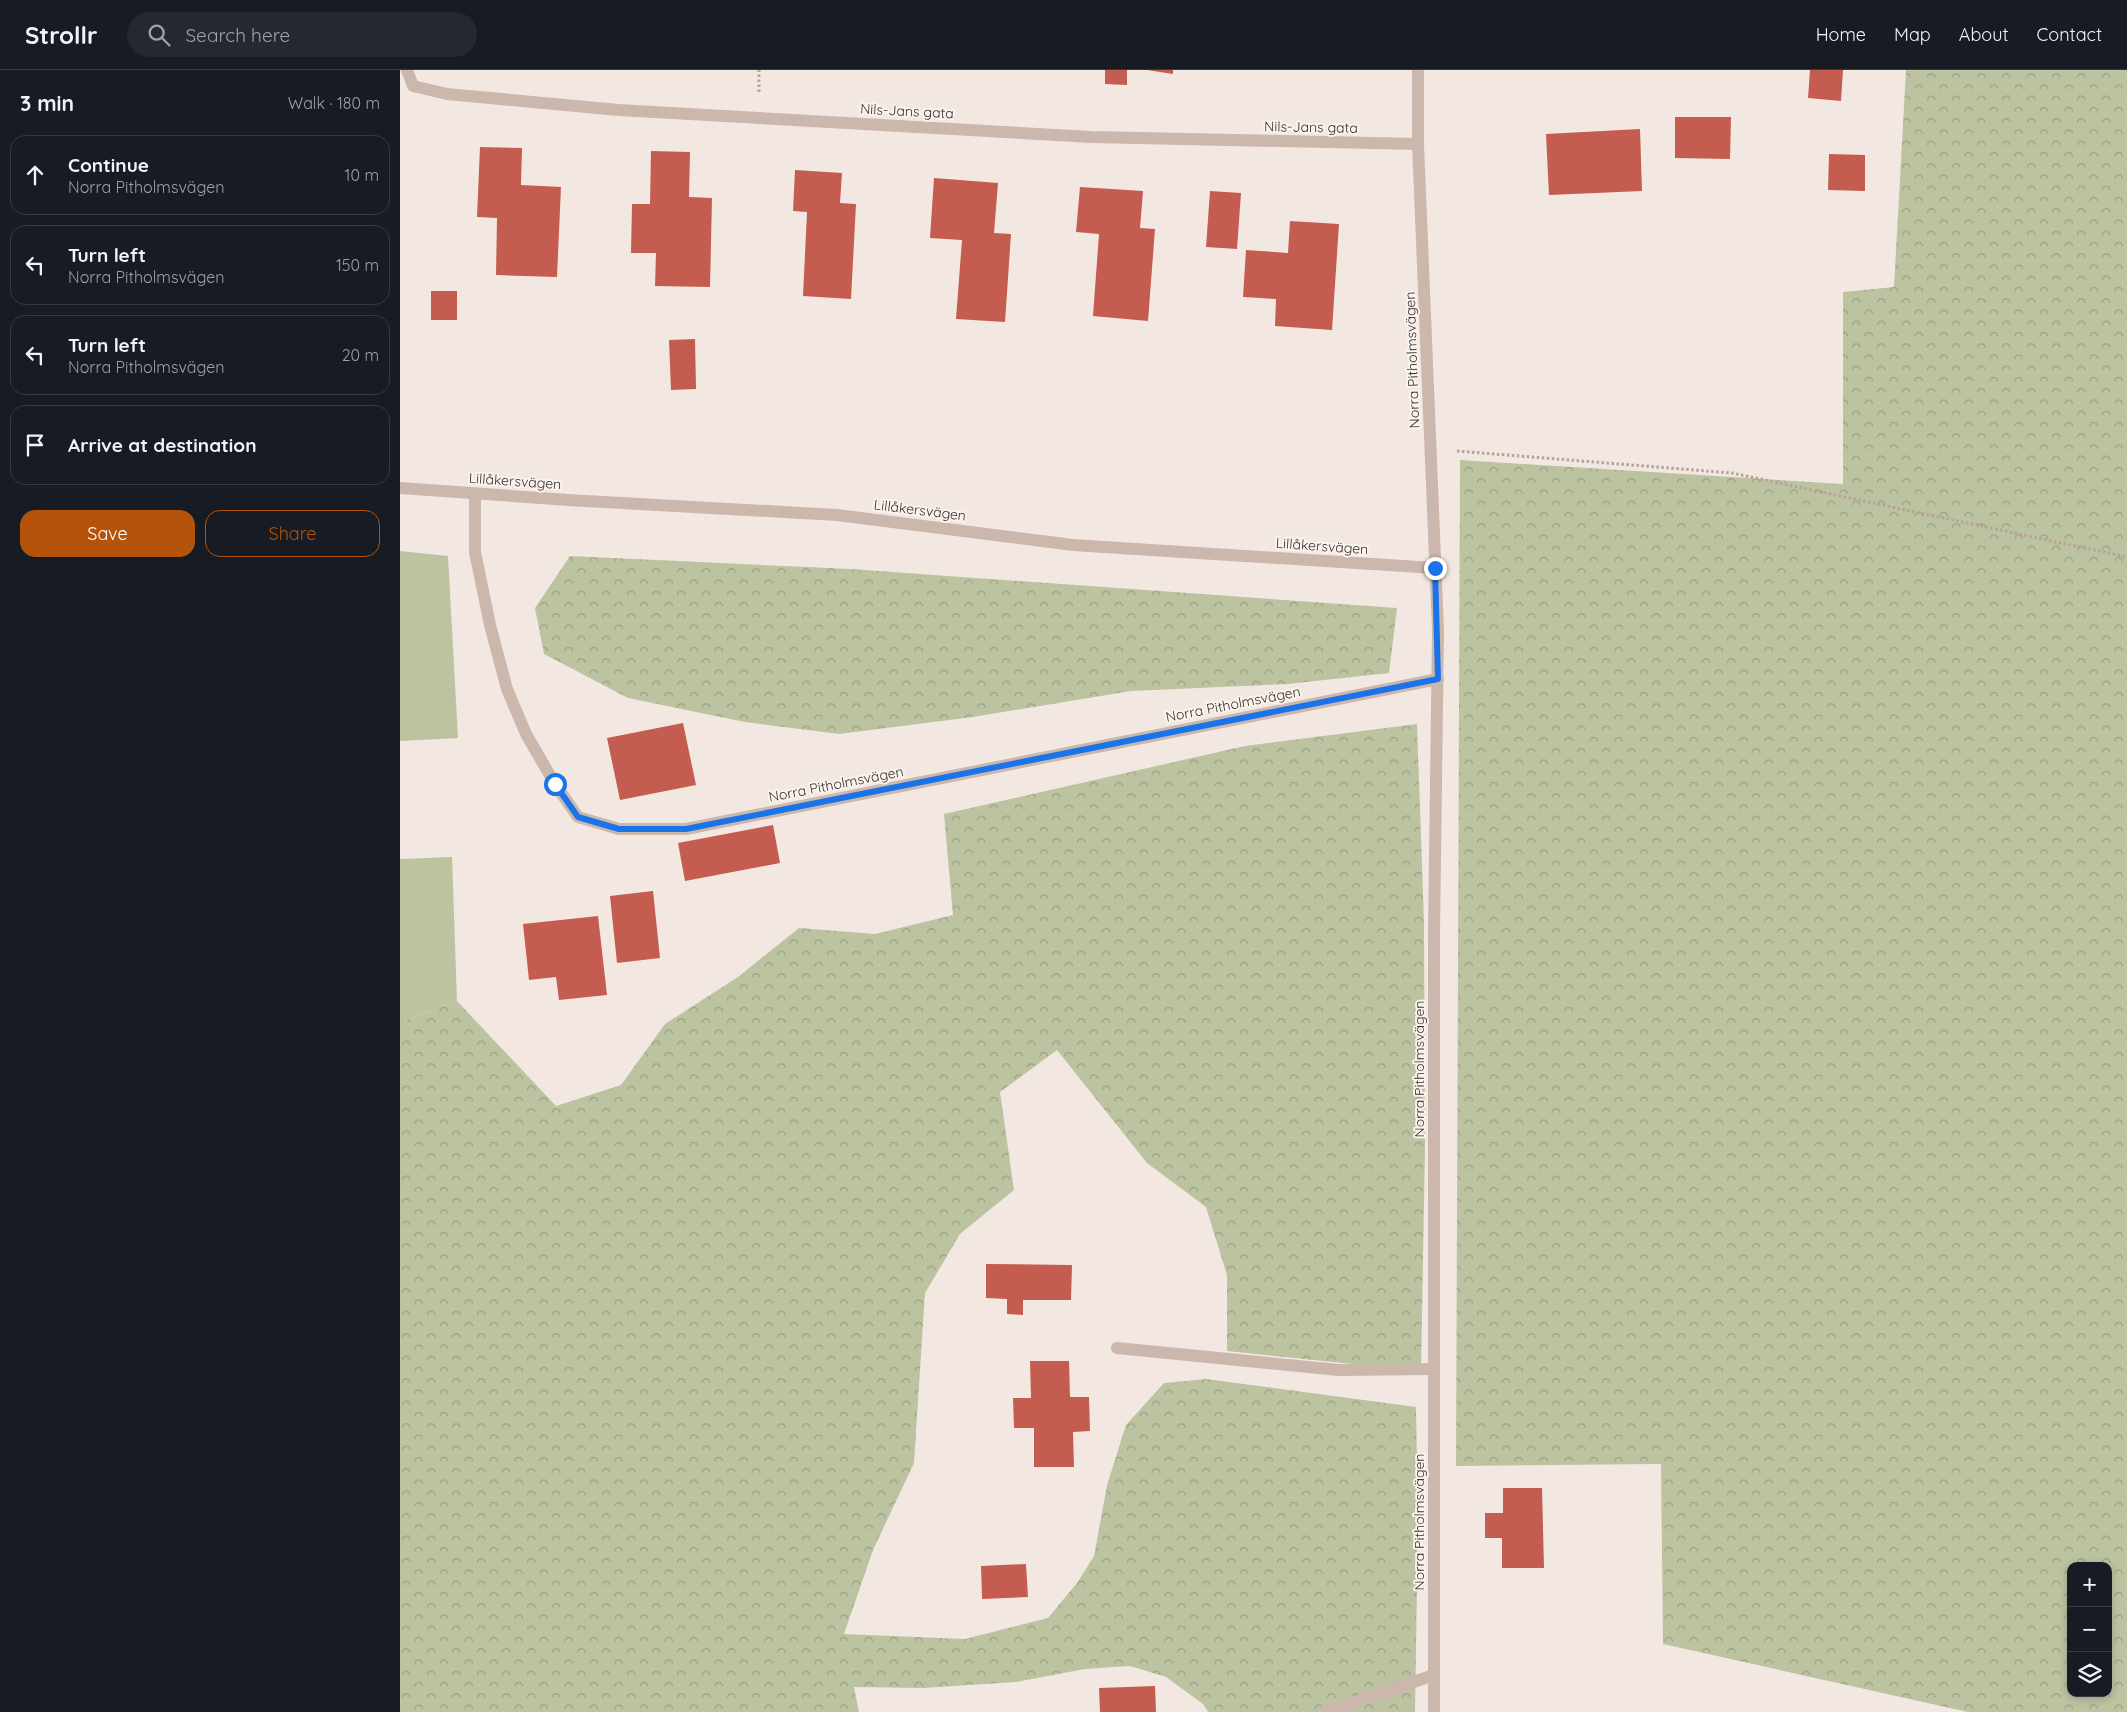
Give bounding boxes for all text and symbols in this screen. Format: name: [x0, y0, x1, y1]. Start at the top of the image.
search box: [127, 12, 477, 57]
text: Strollr: [25, 20, 97, 50]
icon: search: [145, 21, 173, 49]
text: Search here: [185, 23, 290, 47]
text: Home: [1816, 23, 1866, 46]
text: Map: [1894, 23, 1931, 46]
text: About: [1959, 23, 2009, 46]
text: Contact: [2037, 23, 2102, 46]
text: 3 min: [20, 90, 74, 116]
text: Walk · 180 m: [288, 93, 380, 113]
street label: Nils-Jans gata: [860, 100, 954, 122]
street label: Nils-Jans gata: [1264, 117, 1358, 137]
text: Continue: [68, 153, 149, 177]
icon: ahead: [21, 161, 49, 189]
text: 10 m: [345, 165, 379, 185]
text: Norra Pitholmsvägen: [68, 177, 225, 197]
text: Turn left: [68, 243, 146, 267]
icon: left: [21, 251, 49, 279]
text: 150 m: [336, 255, 379, 275]
text: Norra Pitholmsvägen: [68, 267, 225, 287]
street label: Norra Pitholmsvägen: [1401, 291, 1423, 429]
text: Turn left: [68, 333, 146, 357]
icon: left: [21, 341, 49, 369]
text: 20 m: [342, 345, 379, 365]
text: Norra Pitholmsvägen: [68, 357, 225, 377]
icon: arrive: [21, 431, 49, 459]
text: Arrive at destination: [68, 433, 257, 457]
street label: Lillåkersvägen: [468, 469, 562, 493]
street label: Lillåkersvägen: [873, 495, 967, 525]
button: Save: [20, 510, 195, 557]
button: Share: [205, 510, 380, 557]
street label: Lillåkersvägen: [1275, 534, 1369, 558]
route end: [1424, 557, 1447, 580]
street label: Norra Pitholmsvägen: [1164, 682, 1302, 726]
street label: Norra Pitholmsvägen: [767, 762, 905, 806]
route start: [544, 773, 567, 796]
street label: Norra Pitholmsvägen: [1410, 1001, 1428, 1137]
street label: Norra Pitholmsvägen: [1410, 1454, 1428, 1590]
map controls: [2067, 1562, 2112, 1697]
button: +: [2067, 1562, 2112, 1607]
button: −: [2067, 1607, 2112, 1652]
button: layers: [2067, 1652, 2112, 1697]

